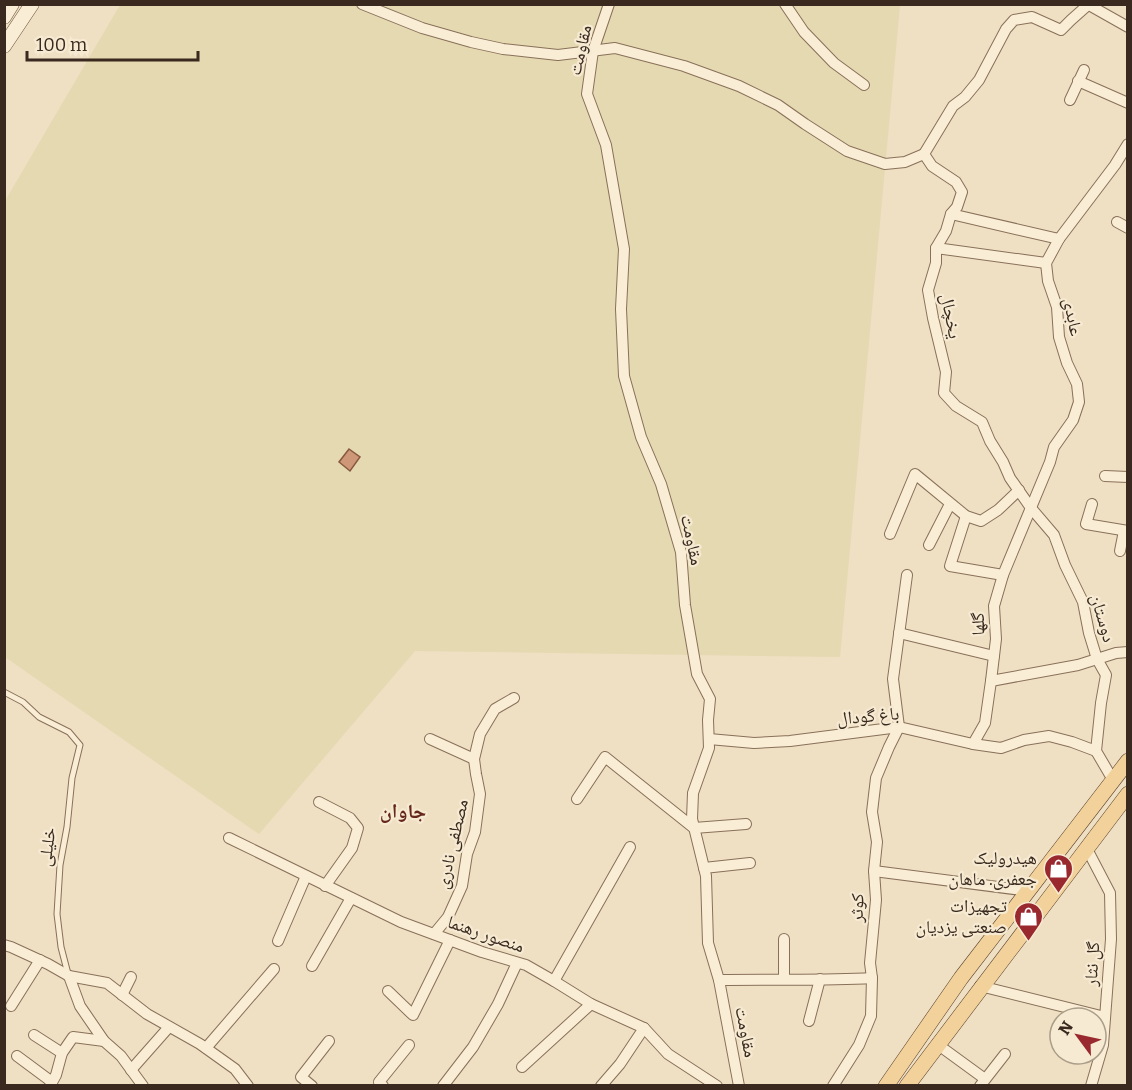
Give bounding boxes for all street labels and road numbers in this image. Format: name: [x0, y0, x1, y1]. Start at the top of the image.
street label: مقاومت: [564, 23, 596, 77]
street label: یخچال: [936, 292, 966, 340]
street label: عابدی: [1059, 296, 1087, 338]
street label: مقاومت: [676, 513, 708, 567]
street label: دوستان: [1086, 591, 1120, 645]
street label: گلها: [967, 612, 989, 636]
street label: باغ گودال: [836, 702, 900, 730]
street label: مصطفی نادری: [431, 797, 473, 891]
street label: خلیلی: [33, 826, 61, 868]
street label: کوثر: [845, 892, 869, 924]
street label: منصور رهنما: [445, 911, 527, 957]
street label: گل نثار: [1079, 940, 1105, 988]
street label: مقاومت: [730, 1005, 762, 1059]

